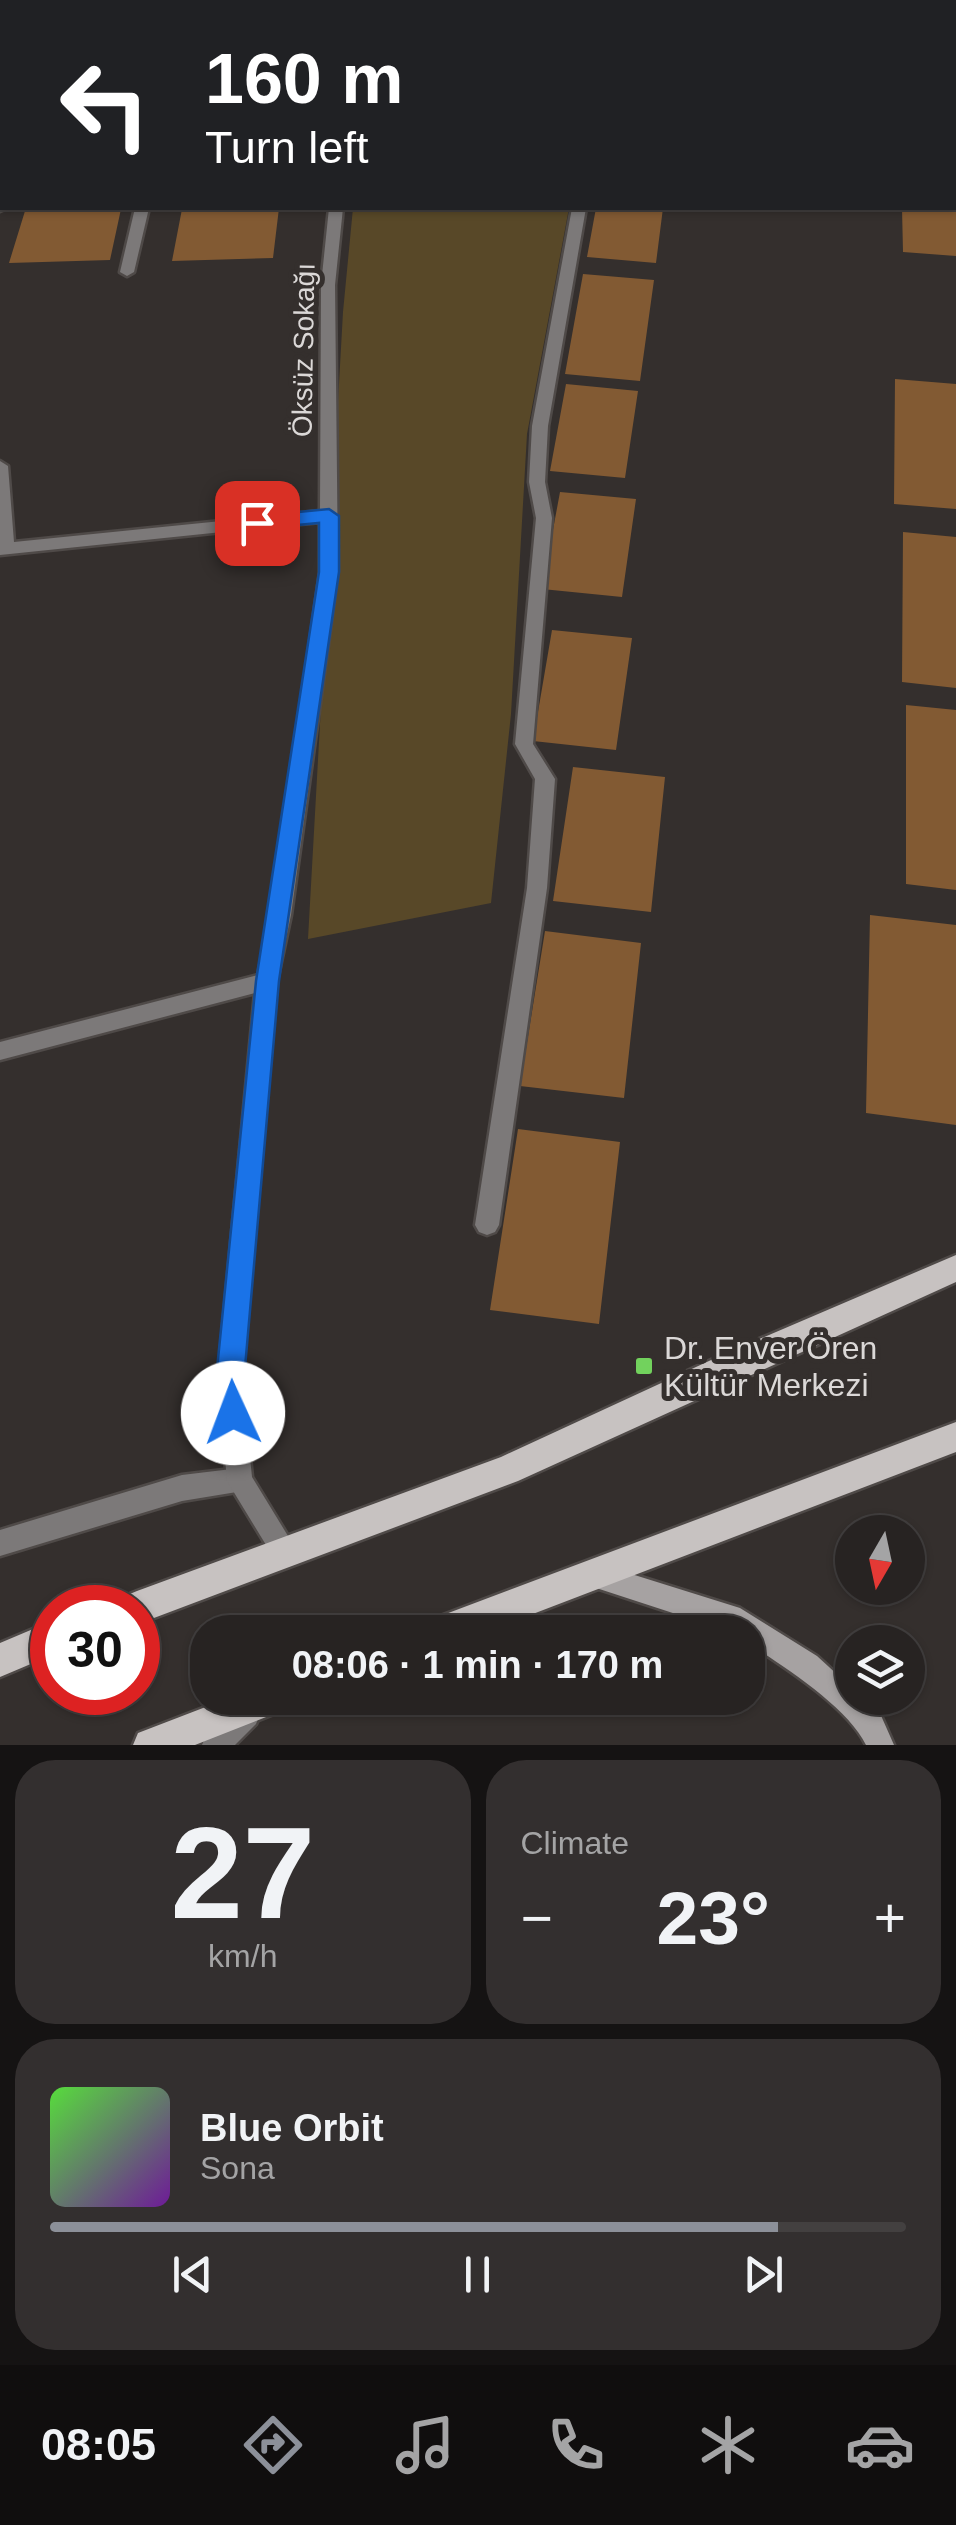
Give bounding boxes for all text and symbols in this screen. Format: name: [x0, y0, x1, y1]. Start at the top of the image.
icon: left: [40, 40, 170, 170]
text: 160 m: [205, 40, 403, 118]
text: Turn left: [205, 122, 368, 173]
street label: Öksüz Sokağı: [286, 263, 321, 437]
pin: [215, 481, 300, 566]
icon: arrive: [230, 496, 285, 551]
place label: Dr. Enver Ören Kültür Merkezi: [664, 1330, 877, 1403]
marker: Dr. Enver Ören Kültür Merkezi: [633, 1355, 655, 1377]
position arrow: [181, 1361, 285, 1465]
north arrow: [835, 1515, 925, 1605]
map controls: [835, 1515, 925, 1715]
speed limit sign: 30: [30, 1585, 160, 1715]
button: layers: [835, 1625, 925, 1715]
text: 08:06 · 1 min · 170 m: [292, 1644, 663, 1686]
text: 27: [170, 1800, 315, 1946]
text: Climate: [521, 1825, 629, 1861]
text: 23°: [657, 1876, 770, 1960]
text: −: [521, 1887, 553, 1949]
text: +: [874, 1887, 906, 1949]
text: km/h: [208, 1938, 277, 1974]
text: Blue Orbit: [200, 2107, 384, 2149]
text: Sona: [200, 2150, 275, 2186]
icon: previous: [165, 2247, 220, 2302]
icon: pause: [450, 2247, 505, 2302]
icon: next: [736, 2247, 791, 2302]
icon: directions: [238, 2410, 308, 2480]
icon: music: [390, 2410, 460, 2480]
icon: phone: [541, 2410, 611, 2480]
icon: climate: [693, 2410, 763, 2480]
icon: car: [845, 2410, 915, 2480]
text: 08:05: [41, 2419, 156, 2470]

